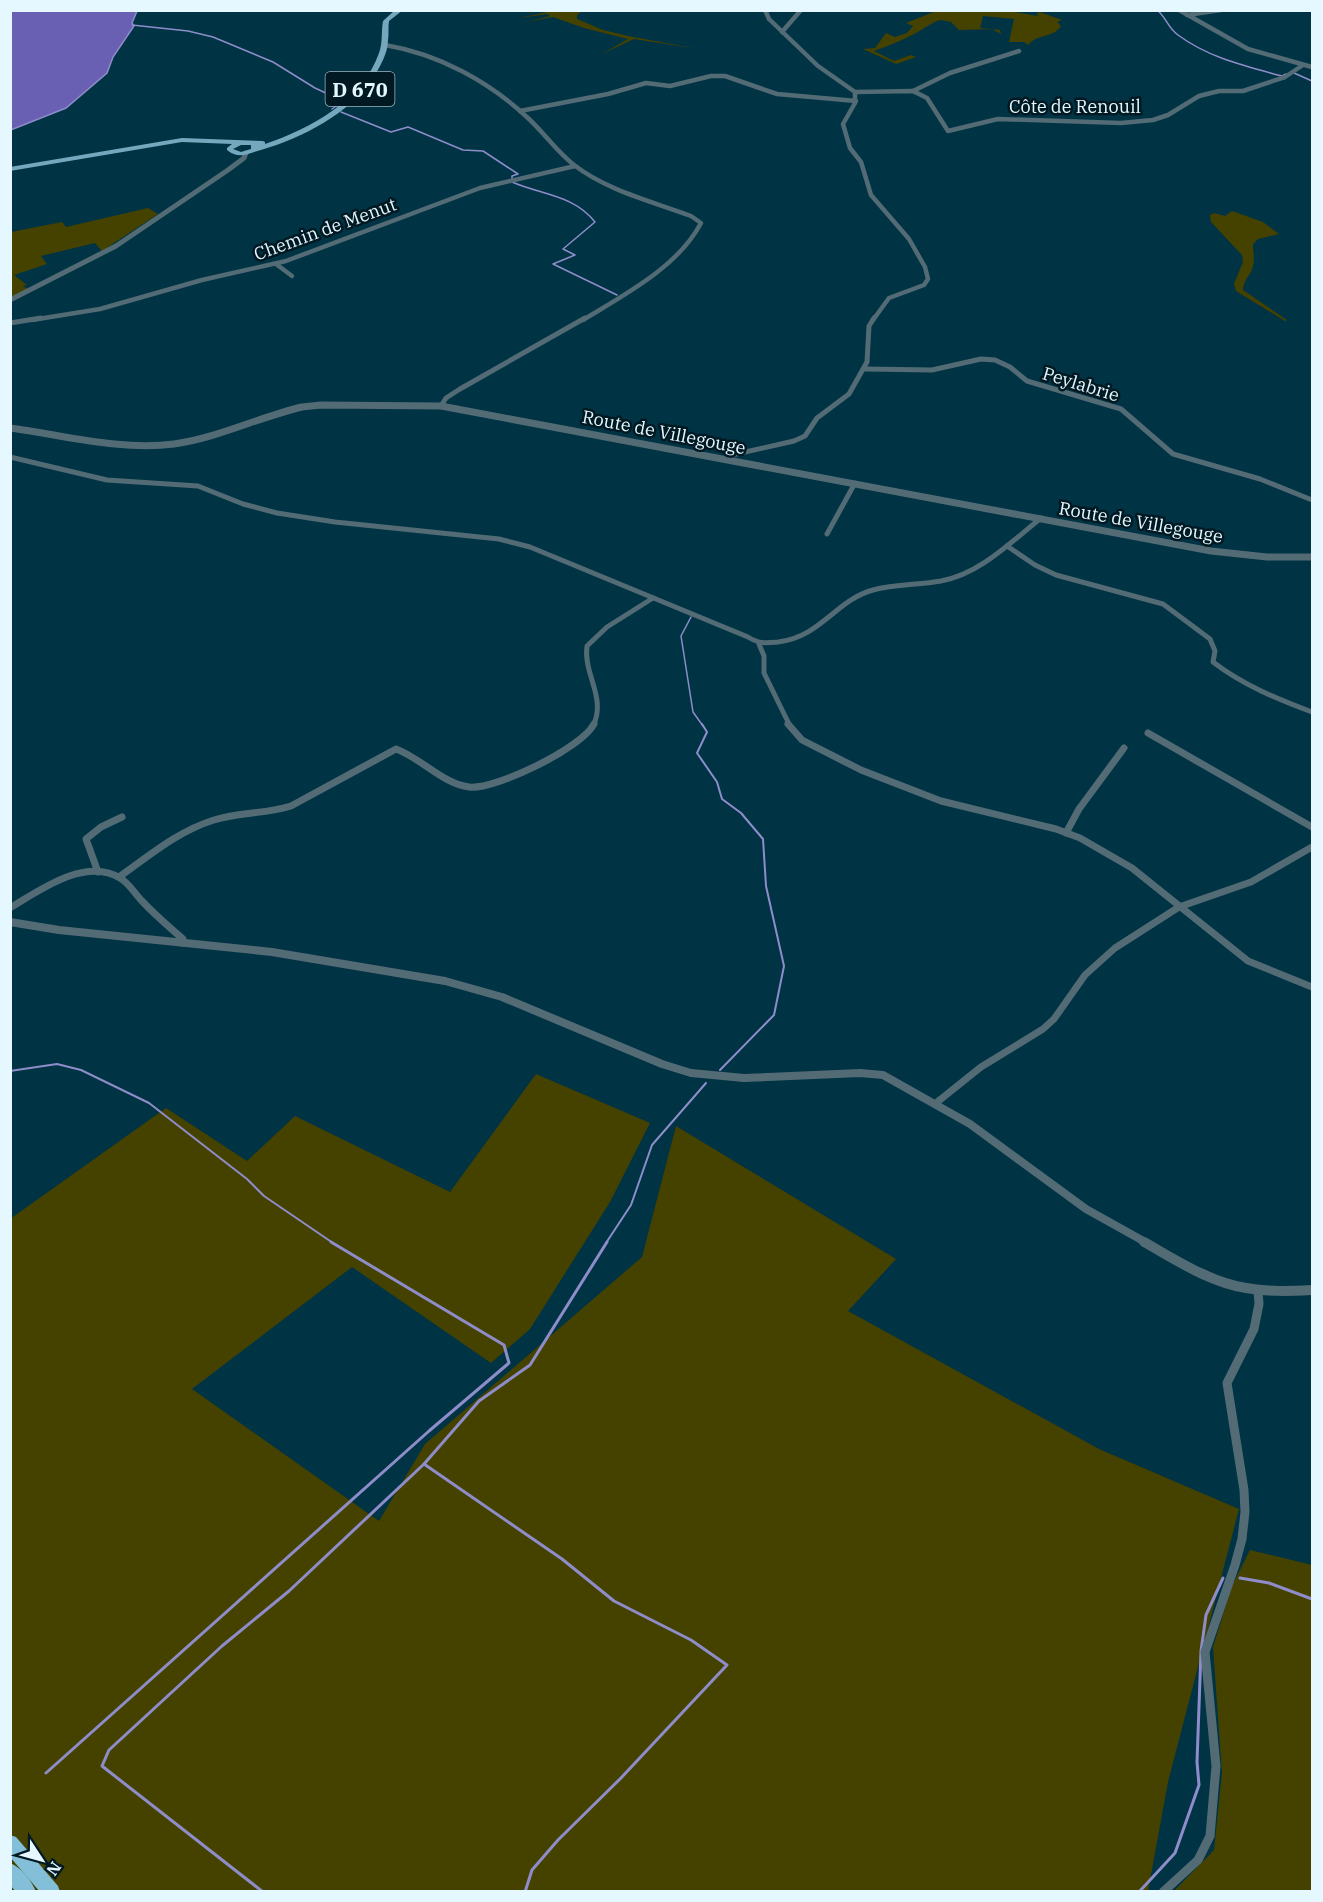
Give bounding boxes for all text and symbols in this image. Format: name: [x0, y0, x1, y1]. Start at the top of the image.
road number: D 670: [326, 72, 394, 106]
street label: Côte de Renouil: [1009, 95, 1141, 118]
street label: Chemin de Menut: [251, 193, 399, 265]
street label: Peylabrie: [1040, 361, 1122, 407]
street label: Route de Villegouge: [580, 405, 748, 459]
street label: Route de Villegouge: [1057, 496, 1225, 548]
north arrow: [12, 1830, 72, 1890]
text: N: [42, 1858, 66, 1880]

